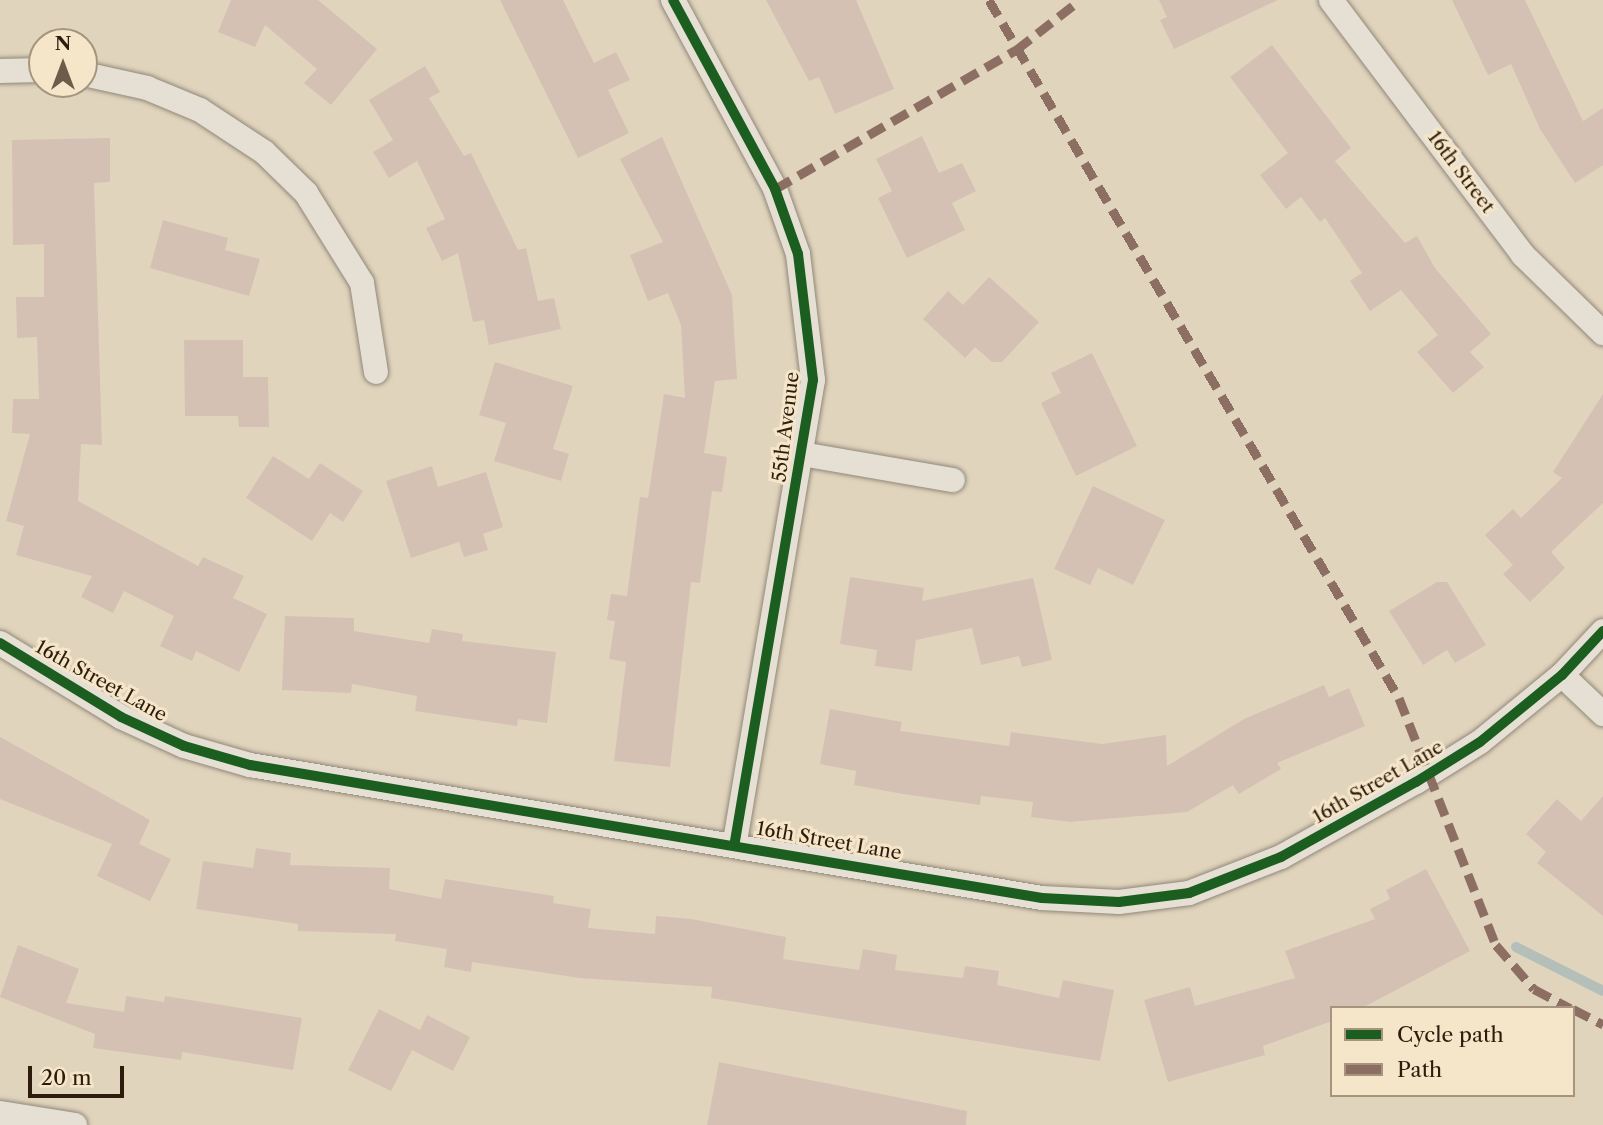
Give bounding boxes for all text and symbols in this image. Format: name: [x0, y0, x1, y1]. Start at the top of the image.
north arrow: [28, 28, 98, 98]
text: N: [55, 32, 71, 55]
street label: 16th Street: [1423, 127, 1499, 217]
street label: 55th Avenue: [768, 370, 804, 484]
street label: 16th Street Lane: [31, 635, 171, 727]
street label: 16th Street Lane: [1309, 735, 1447, 829]
street label: 16th Street Lane: [755, 817, 903, 865]
legend: [1330, 1006, 1575, 1097]
text: Cycle path: [1397, 1022, 1504, 1047]
scale bar: [32, 1052, 128, 1096]
text: Path: [1397, 1057, 1442, 1082]
text: 20 m: [41, 1065, 92, 1090]

